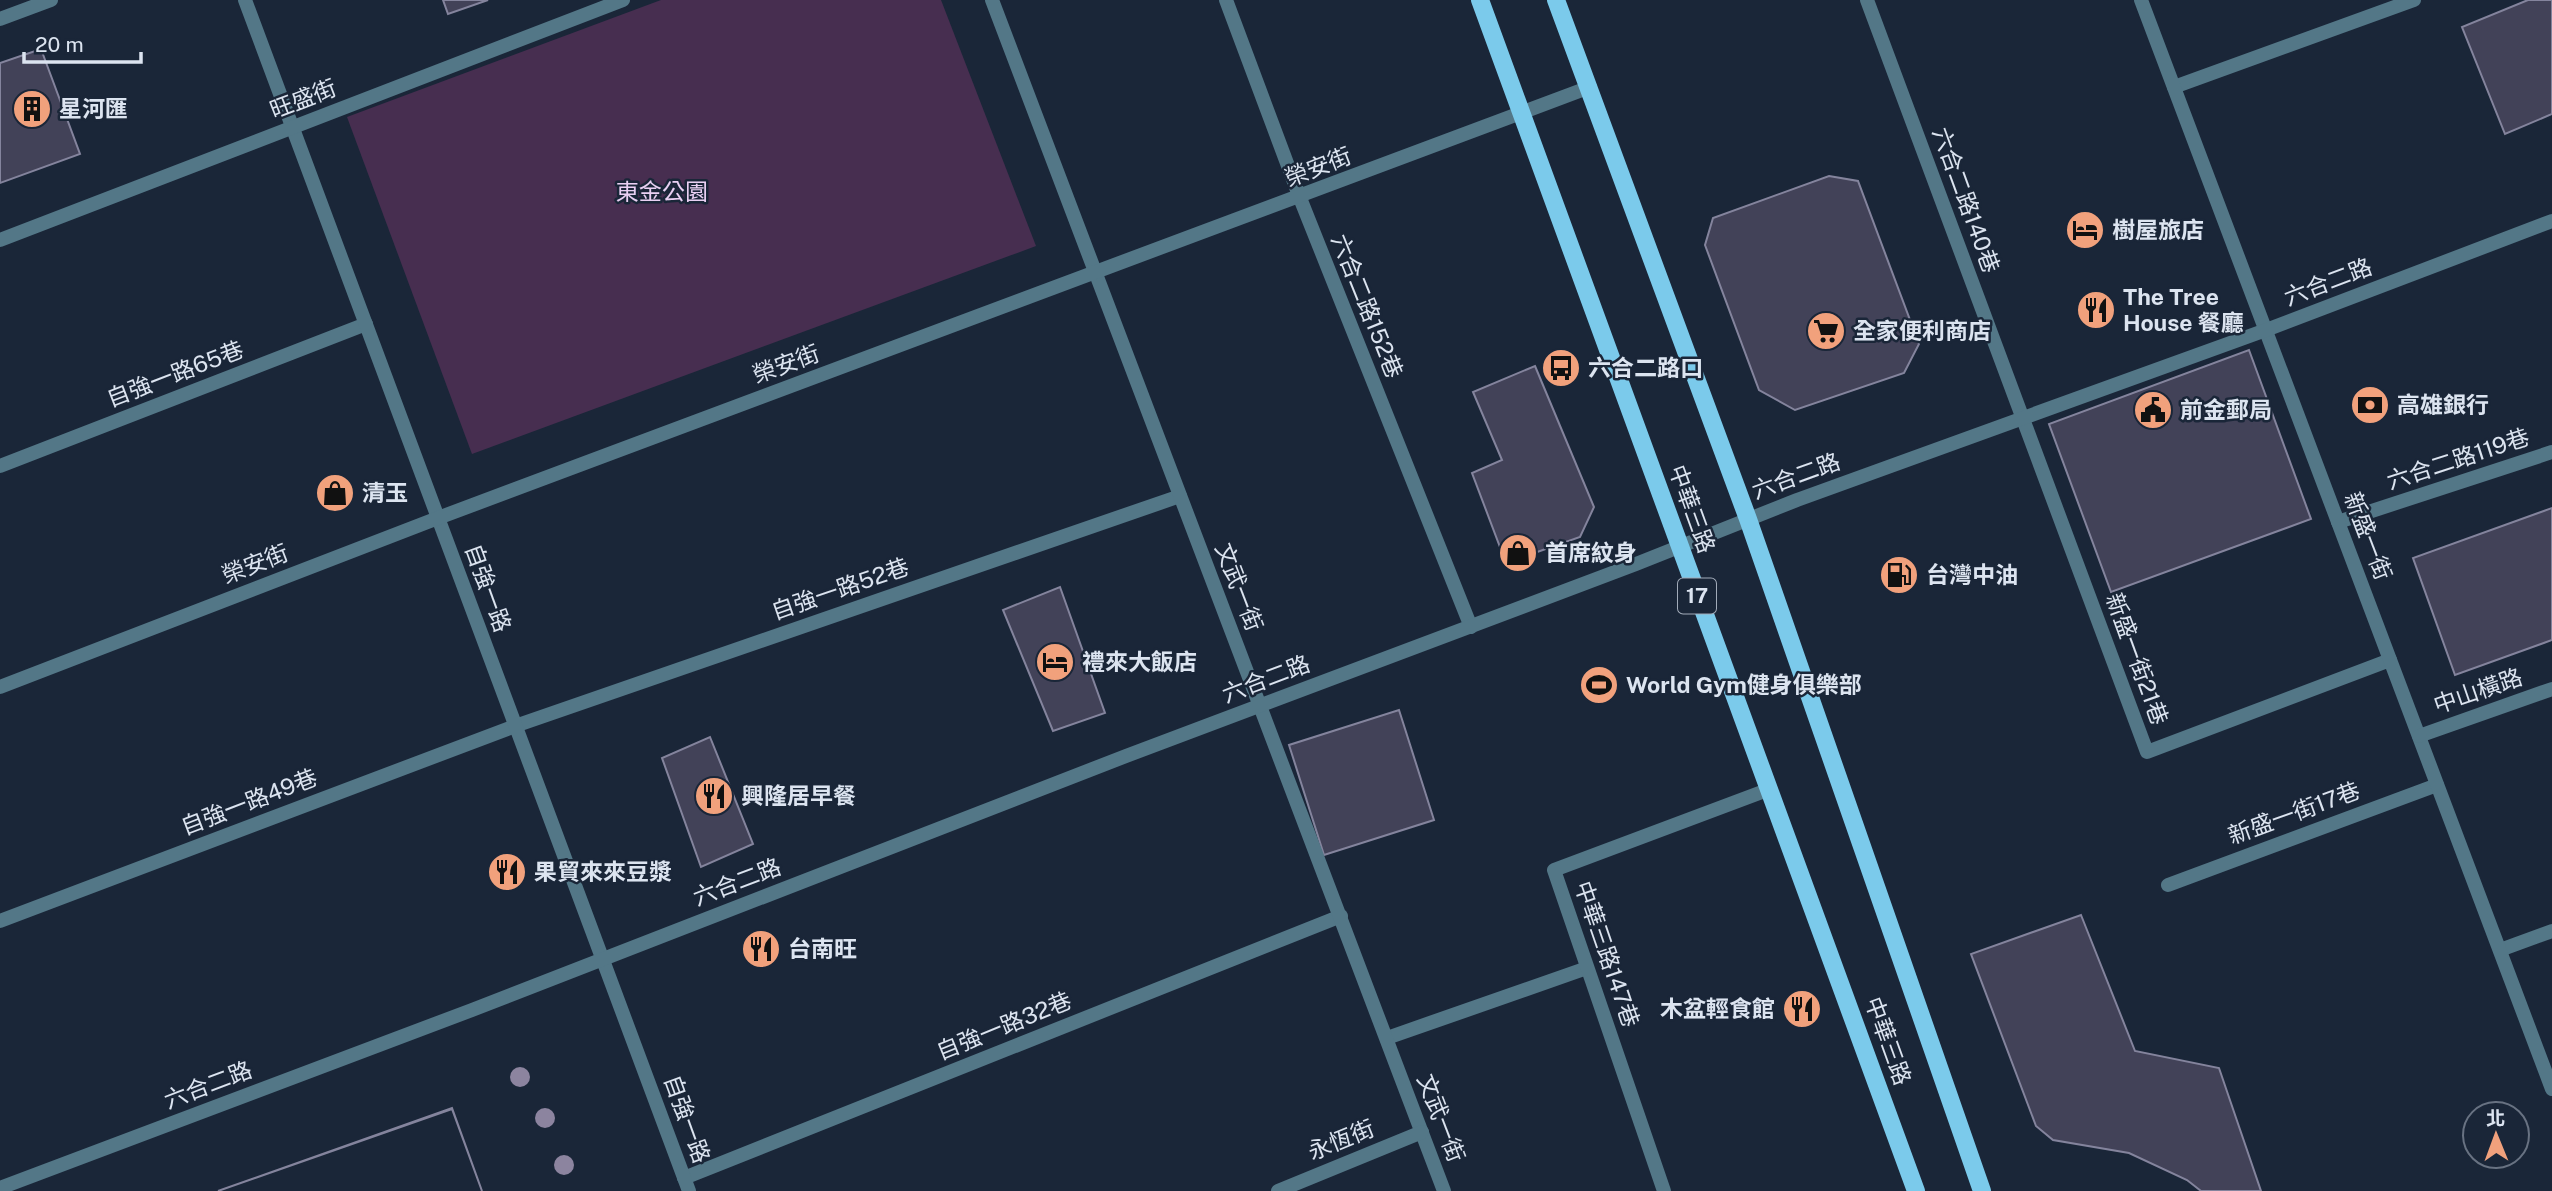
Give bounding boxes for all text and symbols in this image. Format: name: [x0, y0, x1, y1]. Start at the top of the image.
scale bar: [24, 21, 142, 65]
text: 20 m: [35, 32, 84, 57]
street label: 旺盛街: [266, 74, 340, 124]
building icon: 星河匯: [11, 88, 53, 130]
place label: 星河匯: [59, 95, 128, 122]
street label: 六合二路140巷: [1928, 123, 2005, 276]
street label: 榮安街: [1281, 142, 1355, 192]
park label: 東金公園: [616, 178, 708, 205]
hotel icon: 樹屋旅店: [2064, 209, 2106, 251]
place label: 樹屋旅店: [2112, 216, 2204, 243]
street label: 六合二路152巷: [1326, 230, 1409, 382]
street label: 六合二路: [2280, 252, 2376, 311]
place label: The Tree House 餐廳: [2123, 283, 2244, 336]
restaurant icon: The Tree House 餐廳: [2075, 289, 2117, 331]
supermarket icon: 全家便利商店: [1805, 310, 1847, 352]
place label: 全家便利商店: [1853, 317, 1991, 344]
street label: 自強一路65巷: [103, 335, 247, 412]
street label: 榮安街: [749, 339, 823, 388]
bus stop icon: 六合二路口: [1540, 347, 1582, 389]
place label: 六合二路口: [1588, 354, 1703, 381]
bank icon: 高雄銀行: [2349, 384, 2391, 426]
public building icon: 前金郵局: [2132, 389, 2174, 431]
place label: 高雄銀行: [2397, 391, 2489, 418]
place label: 前金郵局: [2180, 396, 2272, 423]
street label: 六合二路119巷: [2383, 423, 2532, 494]
street label: 六合二路: [1748, 447, 1844, 504]
street label: 中華三路: [1664, 461, 1721, 557]
shop icon: 清玉: [314, 472, 356, 514]
place label: 清玉: [362, 479, 408, 506]
street label: 新盛一街: [2339, 488, 2398, 584]
shop icon: 首席紋身: [1497, 532, 1539, 574]
street label: 榮安街: [218, 539, 292, 589]
street label: 文武一街: [1210, 539, 1269, 635]
place label: 首席紋身: [1545, 539, 1637, 566]
street label: 自強一路: [460, 540, 517, 636]
street label: 自強一路52巷: [768, 552, 912, 625]
fuel station icon: 台灣中油: [1878, 554, 1920, 596]
place label: 台灣中油: [1926, 561, 2018, 588]
road number: 17: [1678, 578, 1716, 614]
street label: 新盛一街21巷: [2101, 589, 2174, 728]
hotel icon: 禮來大飯店: [1034, 641, 1076, 683]
place label: 禮來大飯店: [1082, 648, 1197, 675]
street label: 六合二路: [1218, 649, 1314, 708]
street label: 中山橫路: [2430, 663, 2526, 718]
sports icon: World Gym健身俱樂部: [1578, 664, 1620, 706]
place label: World Gym健身俱樂部: [1626, 671, 1862, 698]
street label: 自強一路49巷: [177, 763, 321, 840]
restaurant icon: 興隆居早餐: [693, 775, 735, 817]
street label: 新盛一街17巷: [2224, 776, 2363, 849]
place label: 興隆居早餐: [741, 782, 856, 809]
restaurant icon: 果貿來來豆漿: [486, 851, 528, 893]
street label: 六合二路: [689, 852, 785, 911]
place label: 果貿來來豆漿: [534, 858, 672, 885]
street label: 中華三路147巷: [1570, 877, 1645, 1030]
restaurant icon: 台南旺: [740, 928, 782, 970]
place label: 台南旺: [788, 935, 857, 962]
street label: 自強一路32巷: [932, 986, 1075, 1065]
restaurant icon: 木盆輕食館: [1781, 988, 1823, 1030]
street label: 中華三路: [1860, 993, 1917, 1089]
place label: 木盆輕食館: [1660, 995, 1775, 1022]
street label: 六合二路: [160, 1055, 256, 1114]
street label: 文武一街: [1412, 1070, 1471, 1166]
street label: 自強一路: [659, 1071, 716, 1167]
north arrow: [2461, 1100, 2531, 1170]
text: 北: [2486, 1107, 2505, 1129]
street label: 永恆街: [1304, 1114, 1378, 1165]

